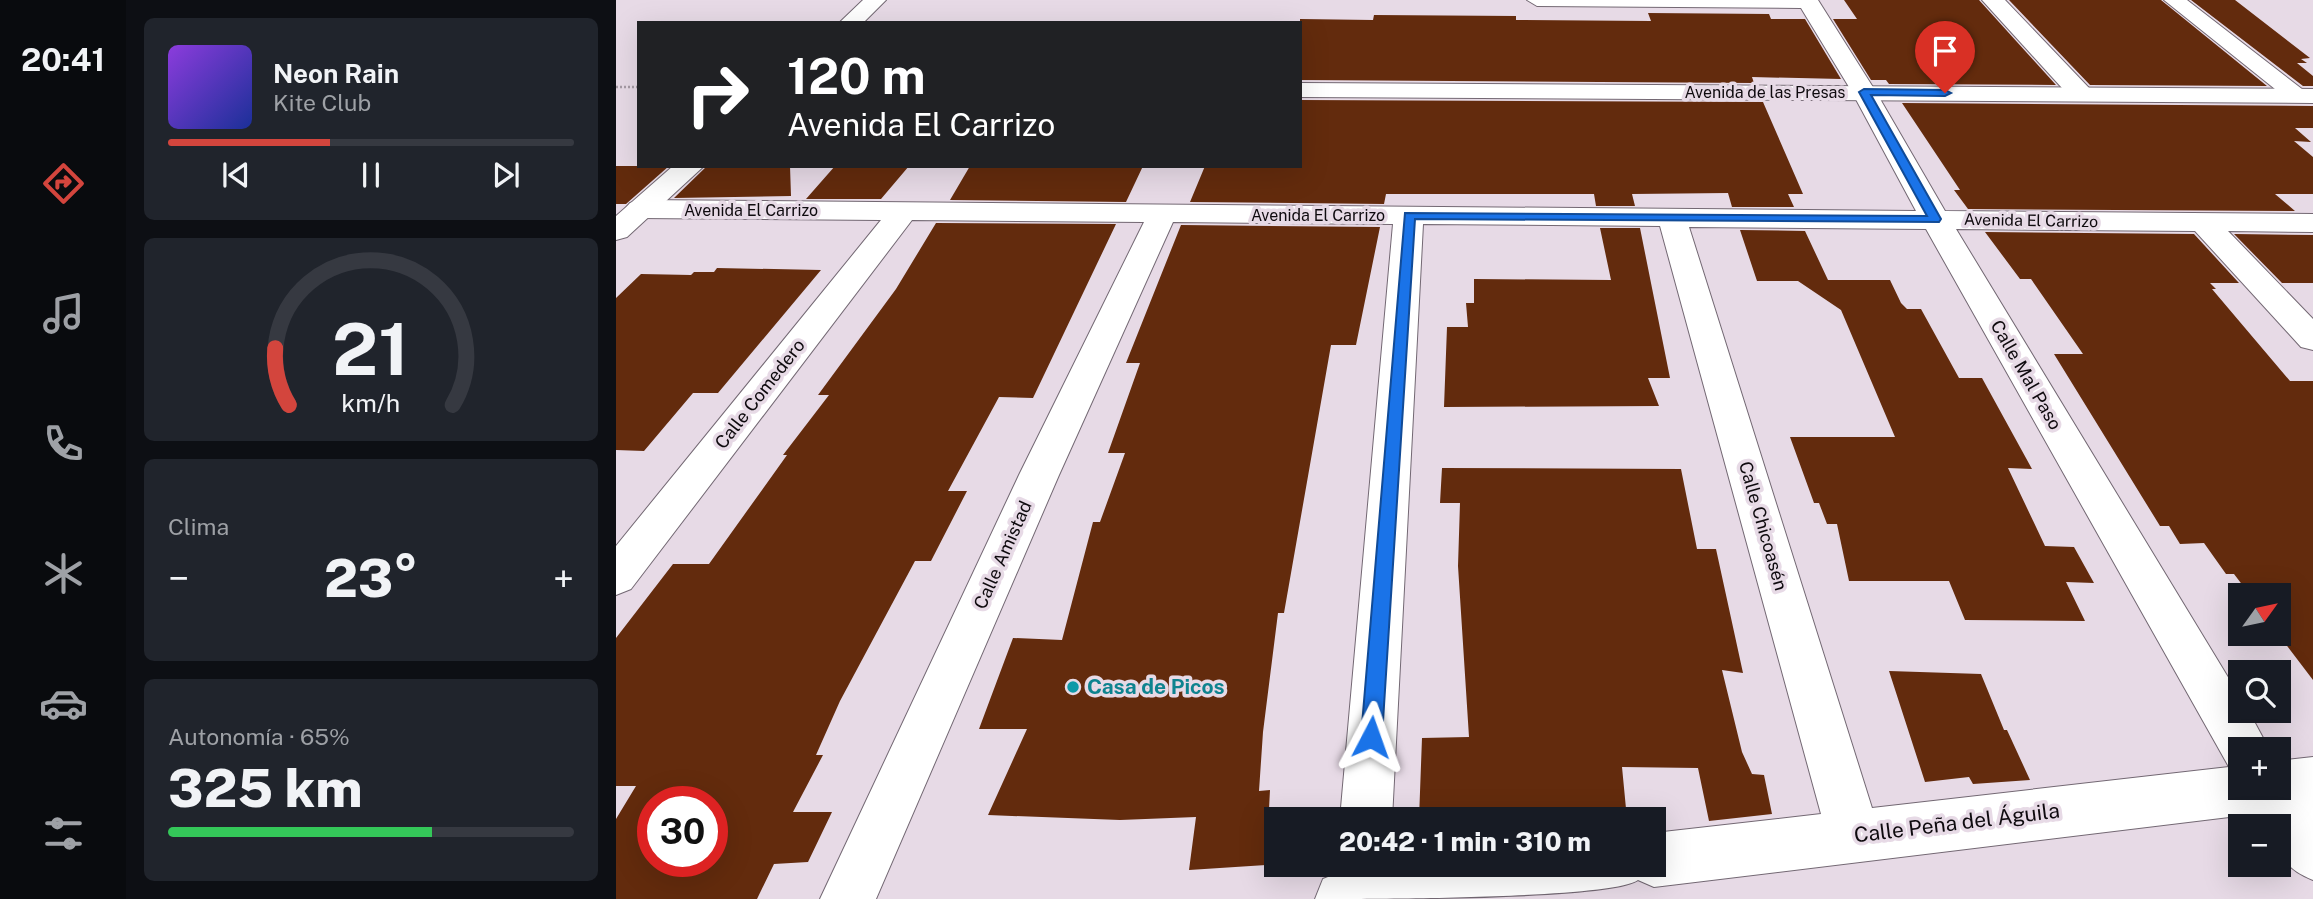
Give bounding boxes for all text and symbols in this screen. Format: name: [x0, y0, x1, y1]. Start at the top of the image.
pin: [1915, 21, 1975, 93]
icon: arrive: [1926, 32, 1964, 70]
text: 20:41: [21, 41, 105, 78]
text: 120 m: [787, 47, 926, 105]
icon: right: [672, 49, 763, 140]
text: Neon Rain: [273, 58, 399, 89]
street label: Avenida de las Presas: [1685, 83, 1845, 102]
text: Kite Club: [273, 89, 371, 116]
text: Avenida El Carrizo: [787, 106, 1055, 143]
icon: previous: [217, 156, 255, 194]
icon: pause: [352, 156, 390, 194]
icon: next: [487, 156, 525, 194]
icon: directions: [39, 159, 88, 208]
street label: Avenida El Carrizo: [684, 201, 818, 220]
street label: Avenida El Carrizo: [1251, 206, 1385, 225]
street label: Avenida El Carrizo: [1964, 210, 2098, 231]
icon: music: [39, 289, 88, 338]
text: 21: [332, 307, 410, 392]
street label: Calle Mal Paso: [1987, 316, 2066, 433]
street label: Calle Comedero: [710, 335, 809, 453]
text: km/h: [342, 388, 400, 418]
icon: phone: [39, 419, 88, 468]
street label: Calle Chicoasén: [1735, 459, 1792, 593]
street label: Calle Amistad: [969, 497, 1036, 612]
text: Clima: [168, 513, 229, 540]
text: 23°: [324, 548, 418, 609]
icon: climate: [39, 549, 88, 598]
text: −: [168, 556, 189, 601]
text: +: [553, 556, 574, 601]
north arrow: [2228, 583, 2291, 646]
map controls: [2228, 583, 2291, 877]
button: search: [2228, 660, 2291, 723]
place label: Casa de Picos: [1087, 674, 1225, 699]
icon: car: [39, 679, 88, 728]
marker: Casa de Picos: [1065, 679, 1081, 695]
position arrow: [1334, 700, 1408, 774]
text: Autonomía · 65%: [168, 723, 350, 750]
button: +: [2228, 737, 2291, 800]
text: 325 km: [168, 758, 362, 819]
speed limit sign: 30: [637, 786, 728, 877]
street label: Calle Peña del Águila: [1853, 797, 2061, 848]
icon: filters: [39, 809, 88, 858]
button: −: [2228, 814, 2291, 877]
text: 20:42 · 1 min · 310 m: [1339, 826, 1591, 857]

